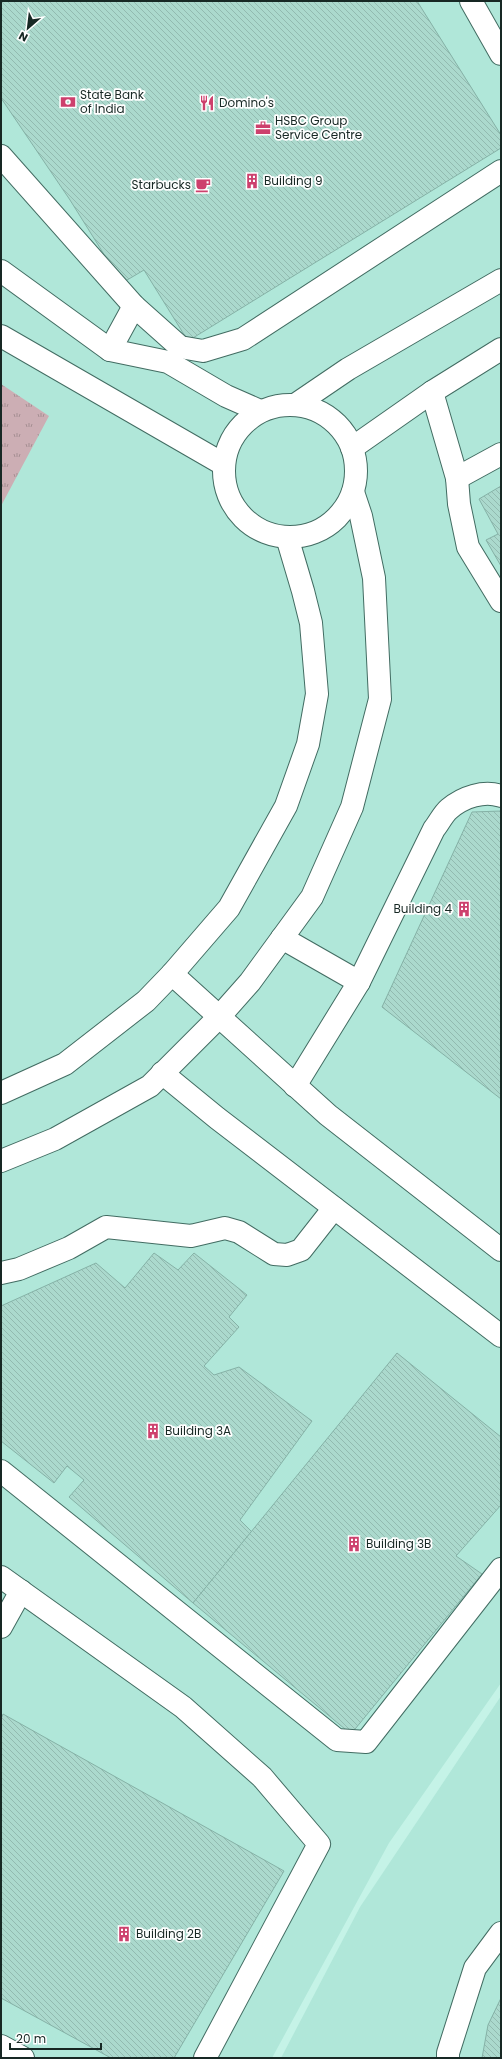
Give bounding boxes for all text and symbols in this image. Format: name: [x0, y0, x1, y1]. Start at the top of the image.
north arrow: [8, 8, 48, 48]
text: N: [16, 28, 31, 46]
place label: State Bank of India: [80, 86, 145, 117]
bank icon: State Bank of India: [59, 93, 77, 111]
restaurant icon: Domino's: [198, 94, 216, 112]
place label: Domino's: [219, 94, 274, 111]
place label: HSBC Group Service Centre: [275, 112, 362, 143]
office icon: HSBC Group Service Centre: [254, 119, 272, 137]
building icon: Building 9: [243, 172, 261, 190]
place label: Building 9: [264, 172, 323, 189]
place label: Starbucks: [131, 176, 191, 193]
cafe icon: Starbucks: [194, 176, 212, 194]
place label: Building 4: [393, 900, 452, 917]
building icon: Building 4: [455, 900, 473, 918]
building icon: Building 3A: [144, 1422, 162, 1440]
place label: Building 3A: [165, 1422, 231, 1439]
building icon: Building 3B: [345, 1535, 363, 1553]
place label: Building 3B: [366, 1535, 431, 1552]
building icon: Building 2B: [115, 1925, 133, 1943]
place label: Building 2B: [136, 1925, 201, 1942]
scale bar: [10, 2025, 101, 2051]
text: 20 m: [16, 2030, 46, 2047]

